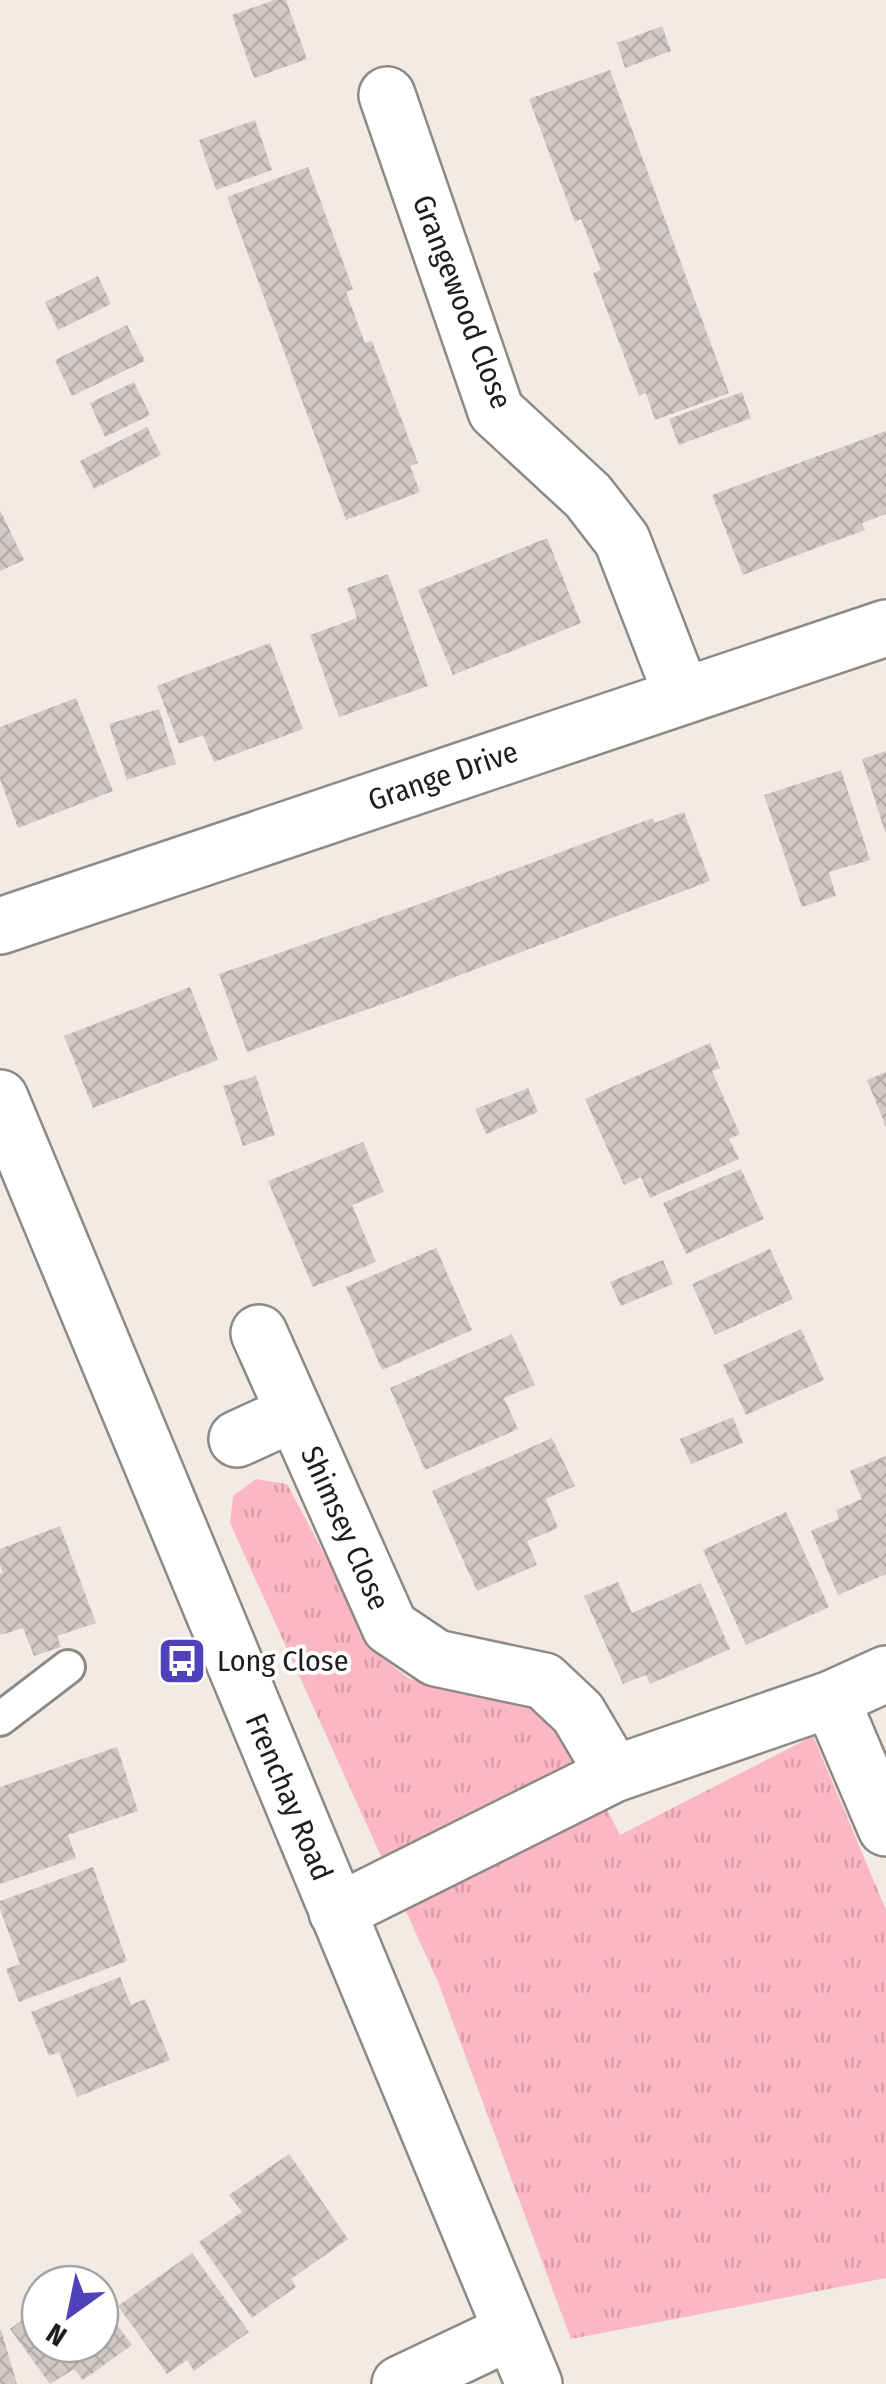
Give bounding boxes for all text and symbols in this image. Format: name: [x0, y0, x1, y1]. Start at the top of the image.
street label: Grangewood Close: [405, 190, 519, 414]
street label: Grange Drive: [363, 734, 523, 818]
street label: Shimsey Close: [293, 1441, 397, 1615]
bus stop icon: Long Close: [156, 1635, 208, 1687]
place label: Long Close: [217, 1643, 349, 1679]
street label: Frenchay Road: [238, 1708, 340, 1886]
north arrow: [20, 2264, 120, 2364]
text: N: [41, 2316, 73, 2353]

